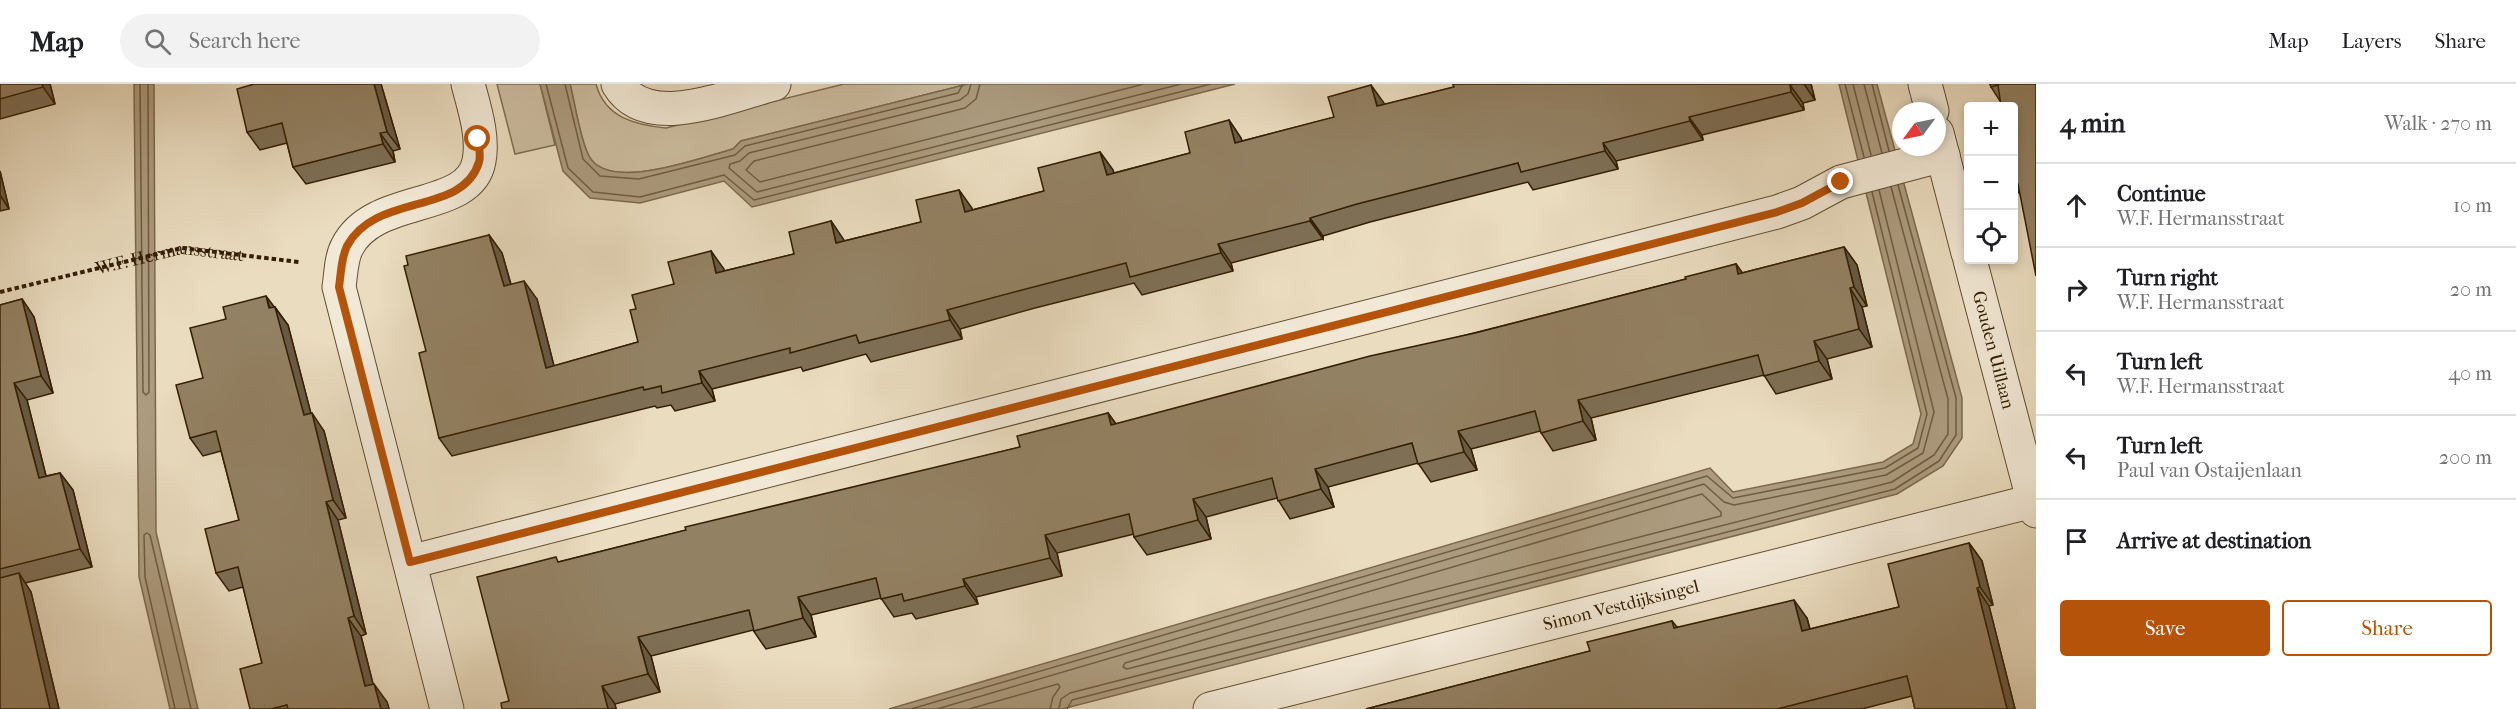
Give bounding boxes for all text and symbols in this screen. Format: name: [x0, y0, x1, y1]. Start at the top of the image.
search box: [120, 14, 540, 68]
text: Map: [30, 25, 84, 58]
icon: search: [141, 25, 174, 58]
text: Search here: [189, 28, 300, 54]
text: Map: [2268, 29, 2309, 53]
text: Layers: [2342, 29, 2401, 53]
text: Share: [2434, 29, 2486, 53]
north arrow: [1892, 102, 1946, 156]
map controls: [1964, 102, 2018, 264]
button: +: [1964, 102, 2018, 156]
text: 4 min: [2060, 108, 2125, 139]
text: Walk · 270 m: [2384, 112, 2492, 135]
route start: [464, 125, 490, 151]
button: −: [1964, 156, 2018, 210]
route end: [1827, 168, 1853, 194]
text: Continue: [2117, 181, 2206, 207]
icon: ahead: [2060, 189, 2093, 222]
text: 10 m: [2453, 194, 2492, 217]
text: W.F. Hermansstraat: [2117, 207, 2285, 230]
button: locate: [1964, 210, 2018, 264]
street label: W.F. Hermansstraat: [92, 237, 246, 279]
text: Turn right: [2117, 265, 2218, 291]
icon: right: [2060, 273, 2093, 306]
text: 20 m: [2450, 278, 2492, 301]
street label: Gouden Uillaan: [1968, 289, 2019, 412]
text: W.F. Hermansstraat: [2117, 291, 2285, 314]
text: Turn left: [2117, 349, 2203, 375]
icon: left: [2060, 357, 2093, 390]
text: 40 m: [2448, 362, 2492, 385]
text: W.F. Hermansstraat: [2117, 375, 2285, 398]
text: Turn left: [2117, 433, 2203, 459]
icon: left: [2060, 441, 2093, 474]
text: 200 m: [2439, 446, 2492, 469]
text: Paul van Ostaijenlaan: [2117, 459, 2302, 482]
icon: arrive: [2060, 525, 2093, 558]
text: Arrive at destination: [2117, 528, 2311, 554]
street label: Simon Vestdijksingel: [1541, 575, 1701, 635]
button: Save: [2060, 600, 2270, 656]
button: Share: [2282, 600, 2492, 656]

